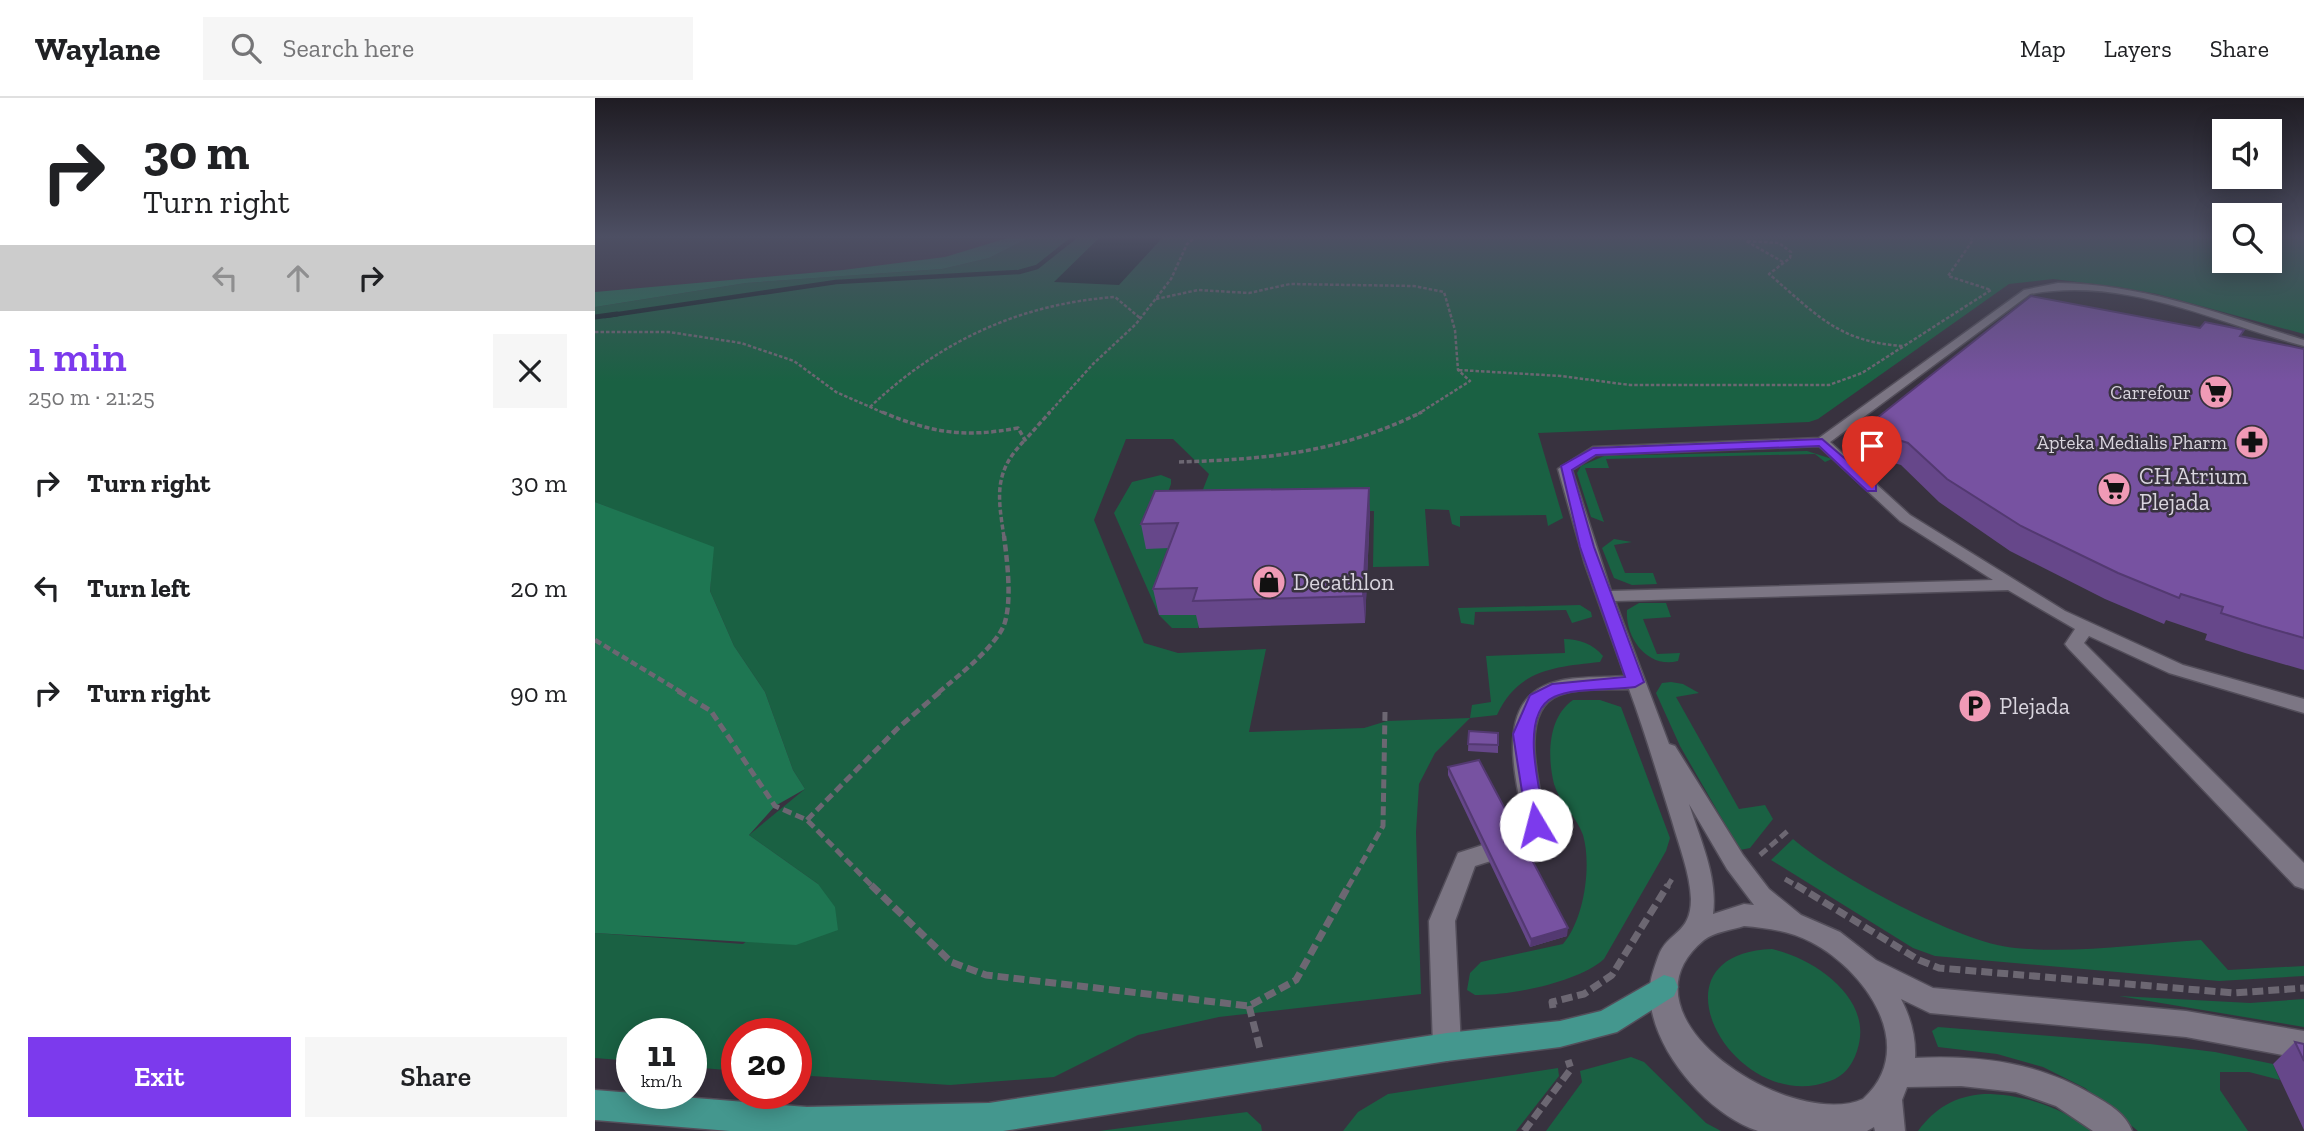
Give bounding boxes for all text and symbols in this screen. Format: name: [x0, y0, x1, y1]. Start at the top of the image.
search box: [203, 17, 693, 80]
text: Waylane: [35, 29, 161, 68]
icon: search: [227, 29, 265, 67]
text: Search here: [283, 32, 414, 64]
text: Map: [2020, 34, 2066, 63]
text: Layers: [2104, 34, 2172, 63]
text: Share: [2210, 34, 2269, 63]
map controls: [2212, 119, 2282, 273]
button: sound: [2212, 119, 2282, 189]
text: 30 m: [143, 123, 249, 182]
icon: right: [28, 126, 119, 217]
text: Turn right: [143, 183, 290, 221]
button: search: [2212, 203, 2282, 273]
icon: left: [206, 259, 244, 297]
icon: ahead: [279, 259, 317, 297]
icon: right: [352, 259, 390, 297]
text: 1 min: [28, 331, 127, 382]
button: close: [493, 334, 567, 408]
supermarket icon: Carrefour: [2197, 373, 2235, 411]
place label: Carrefour: [2110, 381, 2191, 404]
text: 250 m · 21:25: [28, 383, 155, 411]
pin: [1842, 416, 1902, 488]
pharmacy icon: Apteka Medialis Pharm: [2233, 423, 2271, 461]
icon: arrive: [1853, 427, 1891, 465]
place label: Apteka Medialis Pharm: [2037, 431, 2228, 454]
place label: CH Atrium Plejada: [2139, 462, 2248, 516]
icon: right: [28, 464, 66, 502]
text: Turn right: [87, 467, 210, 499]
text: 30 m: [511, 467, 567, 499]
supermarket icon: CH Atrium Plejada: [2095, 470, 2133, 508]
shop icon: Decathlon: [1250, 563, 1288, 601]
place label: Decathlon: [1293, 568, 1394, 596]
icon: left: [28, 569, 66, 607]
text: Turn left: [87, 572, 190, 604]
text: 20 m: [510, 572, 567, 604]
icon: right: [28, 674, 66, 712]
text: Turn right: [87, 677, 210, 709]
text: 90 m: [510, 677, 567, 709]
parking icon: Plejada: [1956, 687, 1994, 725]
place label: Plejada: [1999, 692, 2070, 720]
position arrow: [1499, 788, 1573, 862]
speed limit sign: 20: [721, 1018, 812, 1109]
text: 11: [647, 1033, 676, 1075]
button: Exit: [28, 1037, 291, 1117]
button: Share: [305, 1037, 567, 1117]
text: km/h: [641, 1070, 682, 1092]

